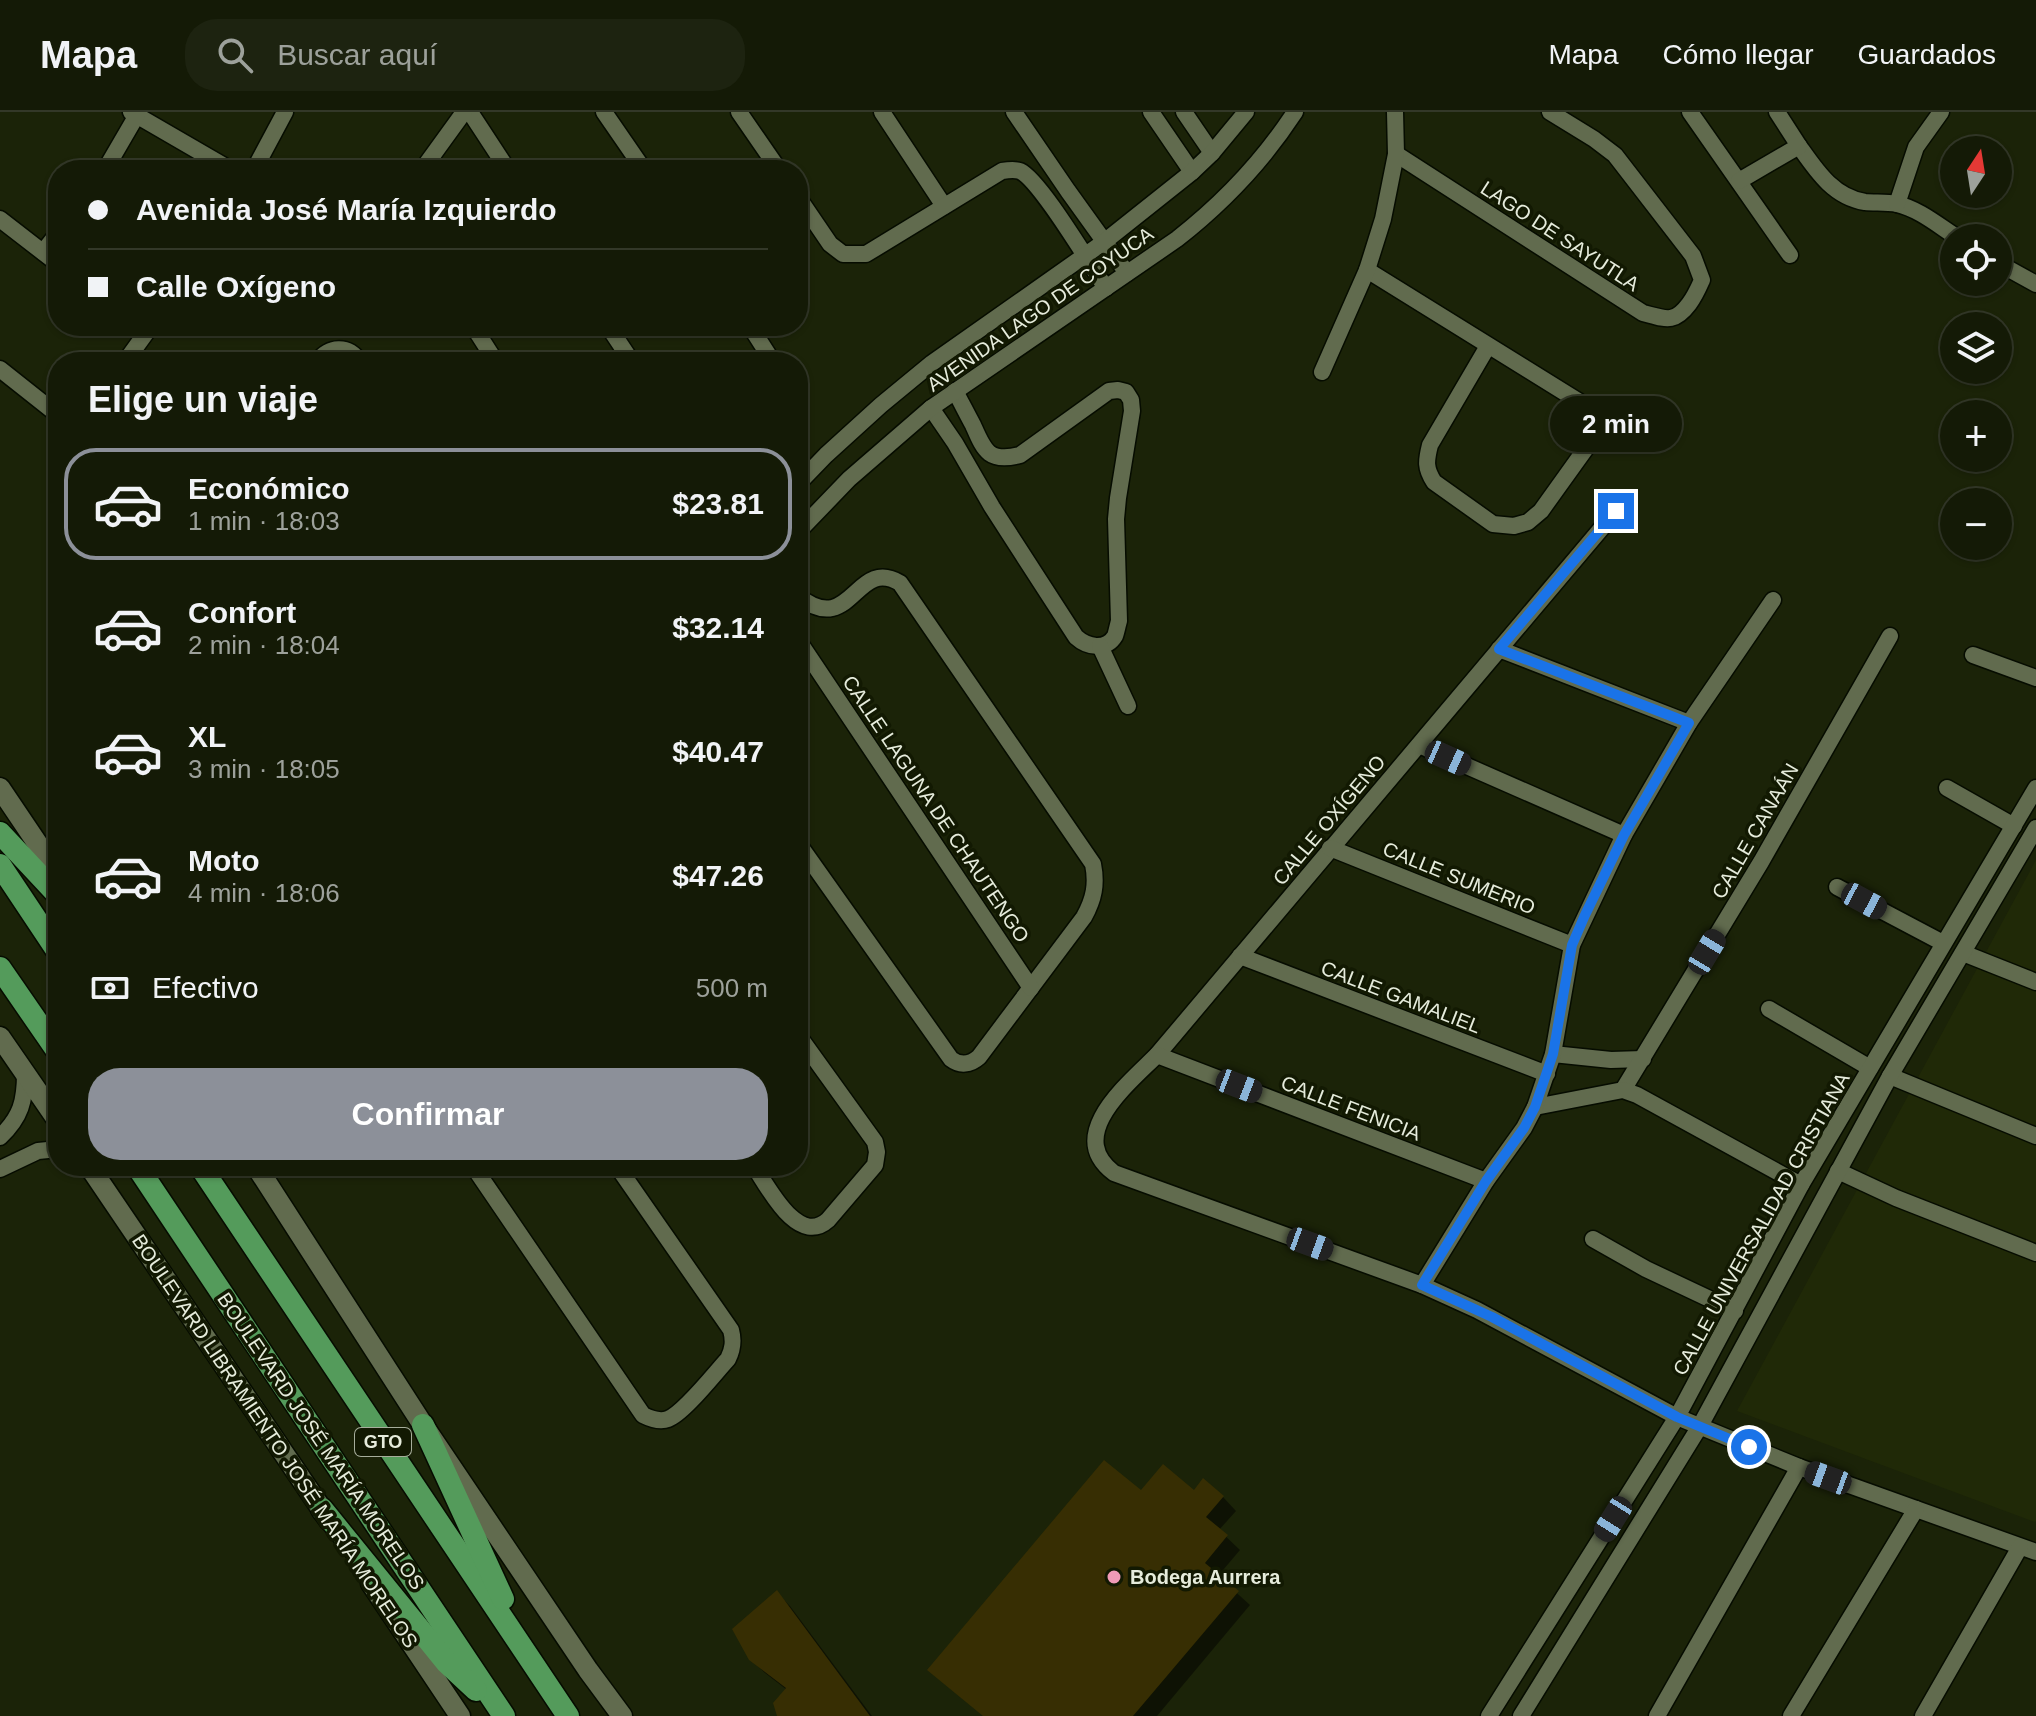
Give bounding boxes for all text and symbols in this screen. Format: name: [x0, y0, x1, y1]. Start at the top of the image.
search box: [185, 19, 745, 91]
icon: search: [213, 33, 257, 77]
text: Mapa: [40, 34, 137, 76]
text: Buscar aquí: [277, 38, 437, 71]
text: Mapa: [1548, 39, 1619, 70]
text: Cómo llegar: [1663, 39, 1813, 70]
text: Guardados: [1857, 39, 1996, 70]
north arrow: [1940, 136, 2012, 208]
map controls: [1940, 136, 2012, 560]
street label: LAGO DE SAYUTLA: [1477, 177, 1644, 296]
text: Avenida José María Izquierdo: [136, 193, 557, 226]
street label: AVENIDA LAGO DE COYUCA: [923, 222, 1158, 396]
button: locate: [1940, 224, 2012, 296]
text: Calle Oxígeno: [136, 270, 336, 303]
button: layers: [1940, 312, 2012, 384]
text: Elige un viaje: [88, 379, 318, 420]
callout: 2 min: [1550, 395, 1682, 451]
button: +: [1940, 400, 2012, 472]
text: 2 min: [1582, 409, 1650, 439]
icon: car: [92, 468, 164, 540]
text: Económico: [188, 472, 350, 505]
text: $23.81: [672, 487, 764, 520]
button: −: [1940, 488, 2012, 560]
route end: [1598, 493, 1634, 529]
text: 1 min · 18:03: [188, 506, 340, 536]
icon: car: [92, 592, 164, 664]
text: Confort: [188, 596, 296, 629]
text: $32.14: [672, 611, 764, 644]
text: 2 min · 18:04: [188, 630, 340, 660]
street label: CALLE LAGUNA DE CHAUTENGO: [838, 672, 1034, 946]
icon: car: [92, 716, 164, 788]
text: XL: [188, 720, 226, 753]
text: $40.47: [672, 735, 764, 768]
car: [1421, 737, 1475, 779]
street label: CALLE OXÍGENO: [1268, 751, 1390, 889]
text: 3 min · 18:05: [188, 754, 340, 784]
street label: CALLE CANAÁN: [1707, 760, 1803, 902]
street label: CALLE SUMERIO: [1380, 837, 1538, 919]
icon: car: [92, 840, 164, 912]
text: Moto: [188, 844, 260, 877]
text: $47.26: [672, 859, 764, 892]
text: 4 min · 18:06: [188, 878, 340, 908]
car: [1837, 879, 1891, 923]
car: [1684, 925, 1730, 979]
street label: CALLE GAMALIEL: [1318, 956, 1484, 1038]
icon: cash: [88, 966, 132, 1010]
text: Efectivo: [152, 971, 259, 1004]
text: 500 m: [696, 973, 768, 1003]
car: [1212, 1066, 1266, 1106]
button: Confirmar: [88, 1068, 768, 1160]
street label: CALLE UNIVERSALIDAD CRISTIANA: [1668, 1068, 1854, 1379]
street label: CALLE FENICIA: [1278, 1071, 1425, 1145]
car: [1283, 1225, 1337, 1263]
street label: BOULEVARD LIBRAMIENTO JOSÉ MARÍA MORELOS: [128, 1230, 422, 1652]
street label: BOULEVARD JOSÉ MARÍA MORELOS: [213, 1289, 429, 1593]
road number: GTO: [355, 1428, 411, 1456]
route start: [1731, 1429, 1767, 1465]
car: [1801, 1459, 1855, 1497]
car: [1590, 1492, 1636, 1546]
place label: Bodega Aurrera: [1130, 1566, 1281, 1588]
marker: Bodega Aurrera: [1105, 1568, 1123, 1586]

